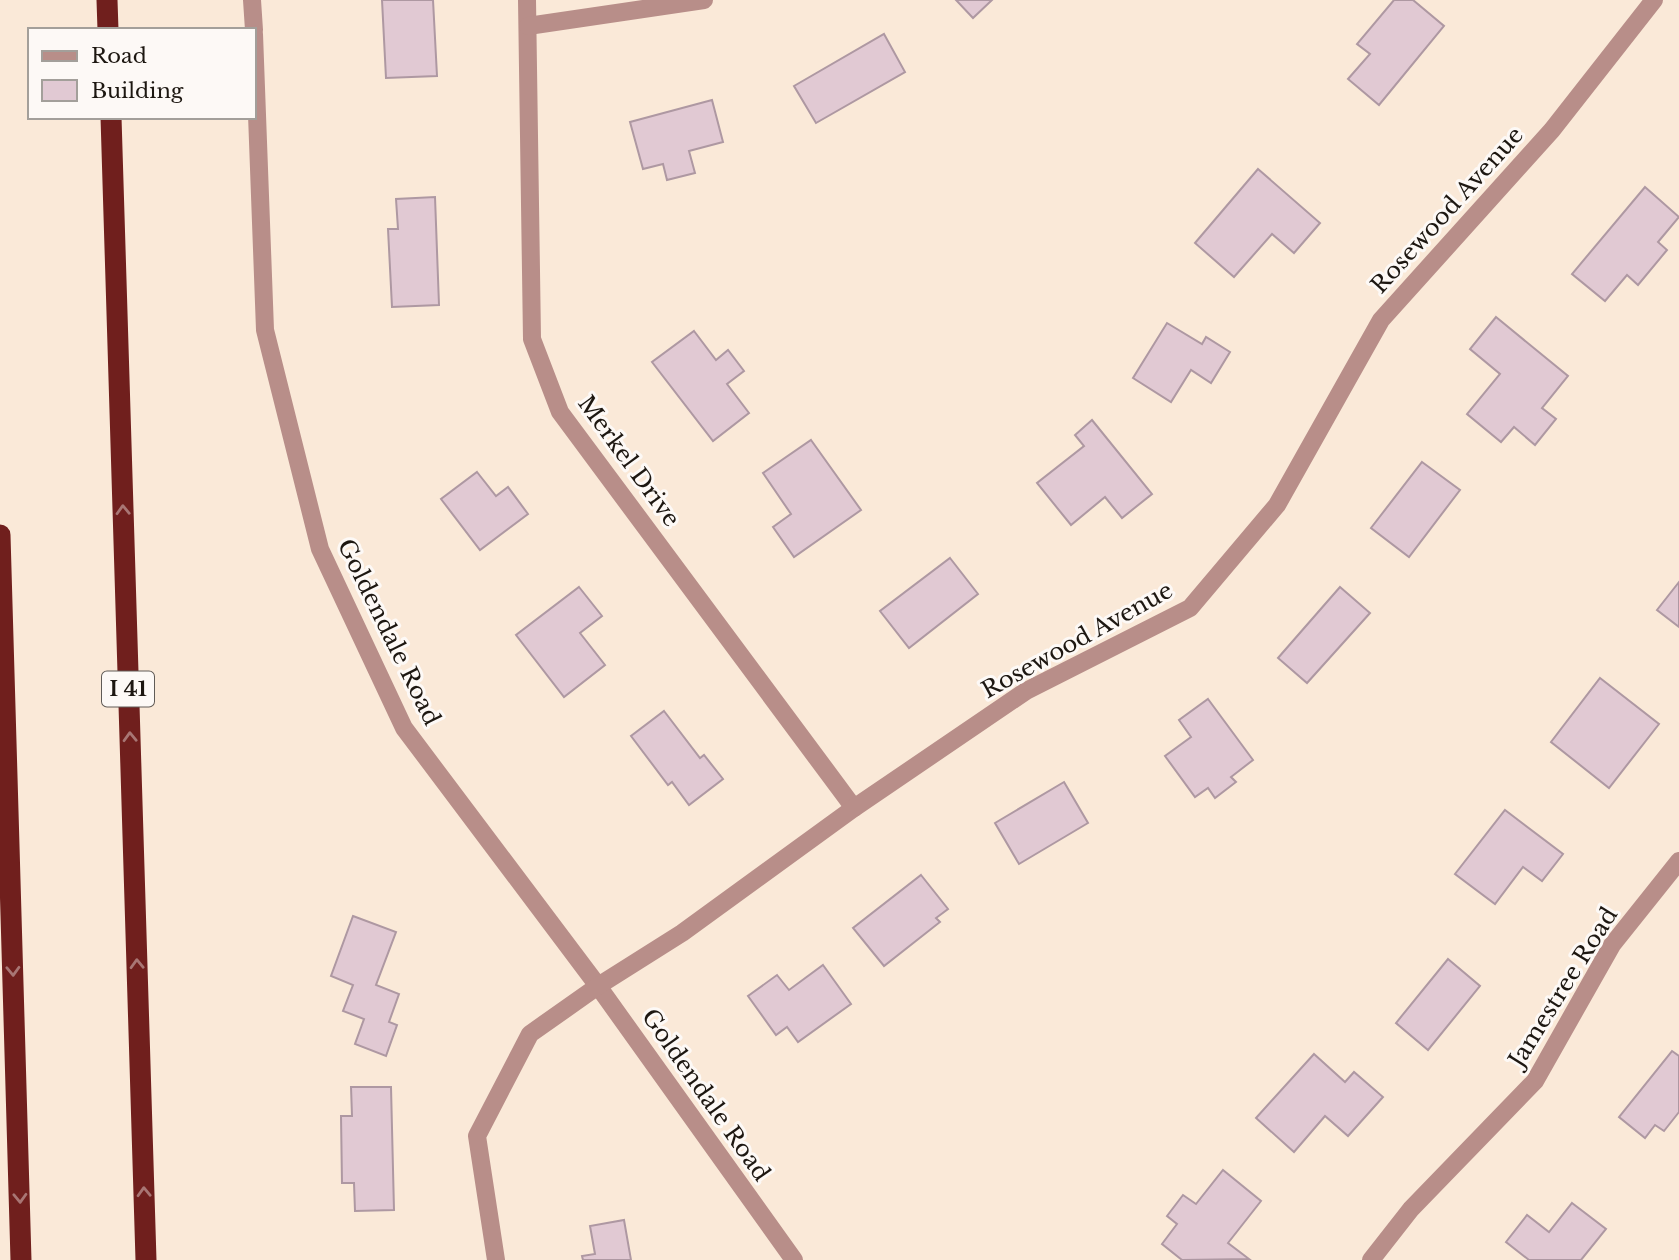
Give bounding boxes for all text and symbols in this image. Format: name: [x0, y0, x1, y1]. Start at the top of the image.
legend: [28, 28, 256, 119]
text: Road: [91, 43, 147, 69]
text: Building: [91, 78, 184, 104]
street label: Rosewood Avenue: [1365, 121, 1529, 299]
street label: Merkel Drive: [572, 390, 686, 532]
one-way arrow: [115, 504, 130, 515]
street label: Goldendale Road: [332, 534, 446, 730]
street label: Rosewood Avenue: [976, 576, 1178, 704]
road number: I 41: [102, 672, 154, 706]
one-way arrow: [122, 731, 137, 742]
street label: Jamestree Road: [1501, 902, 1623, 1075]
one-way arrow: [129, 959, 144, 970]
one-way arrow: [5, 966, 21, 977]
street label: Goldendale Road: [636, 1003, 776, 1187]
one-way arrow: [136, 1186, 151, 1197]
one-way arrow: [12, 1193, 27, 1204]

